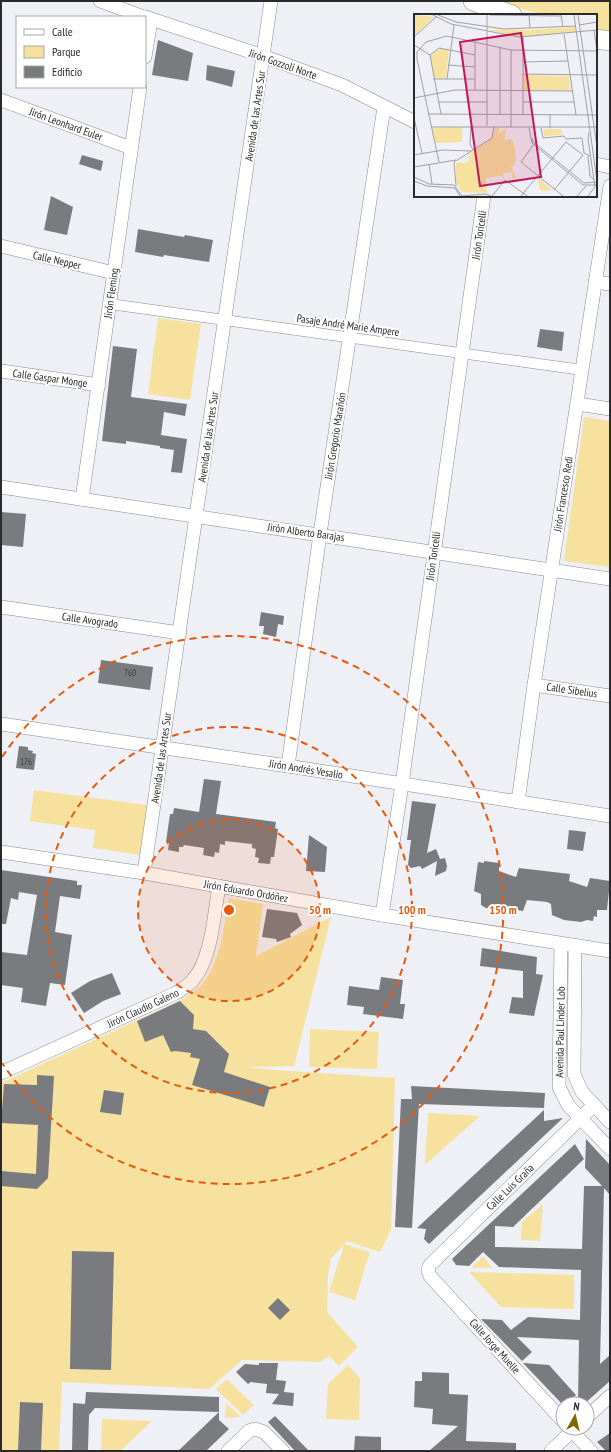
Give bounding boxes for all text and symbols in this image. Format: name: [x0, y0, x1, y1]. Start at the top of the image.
inset map: [414, 14, 597, 197]
legend: [16, 16, 146, 88]
text: Calle: [52, 24, 73, 39]
text: Parque: [52, 44, 81, 59]
street label: Jirón Gozzoli Norte: [246, 45, 319, 82]
text: Edificio: [52, 64, 82, 79]
street label: Avenida de las Artes Sur: [242, 70, 268, 162]
street label: Jirón Leonhard Euler: [26, 104, 105, 144]
street label: Jirón Toricelli: [468, 210, 489, 261]
street label: Calle Nepper: [32, 248, 82, 272]
street label: Jirón Fleming: [100, 267, 121, 320]
street label: Pasaje André Marie Ampere: [296, 311, 401, 339]
street label: Calle Gaspar Monge: [12, 366, 89, 390]
street label: Avenida de las Artes Sur: [195, 391, 221, 483]
street label: Jirón Gregorio Marañón: [321, 391, 349, 482]
street label: Jirón Francesco Redi: [550, 455, 576, 534]
street label: Jirón Alberto Barajas: [266, 520, 346, 544]
street label: Jirón Toricelli: [422, 531, 443, 582]
street label: Calle Avogrado: [61, 609, 119, 631]
house number: 760: [124, 667, 136, 678]
street label: Calle Sibelius: [546, 680, 599, 701]
street label: Avenida de las Artes Sur: [148, 712, 174, 804]
house number: 176: [20, 756, 32, 767]
street label: Jirón Andrés Vesalio: [267, 756, 344, 782]
street label: Jirón Eduardo Ordóñez: [202, 877, 289, 905]
text: 50 m: [309, 902, 331, 917]
text: 100 m: [398, 902, 426, 917]
text: 150 m: [489, 902, 517, 917]
centre of rings: [222, 903, 236, 917]
street label: Jirón Claudio Galeno: [104, 985, 181, 1031]
street label: Avenida Paul Linder Lob: [552, 986, 568, 1078]
street label: Calle Luis Graña: [483, 1161, 537, 1213]
street label: Calle Jorge Muelle: [467, 1316, 524, 1377]
north arrow: [555, 1396, 595, 1436]
text: N: [572, 1399, 580, 1413]

